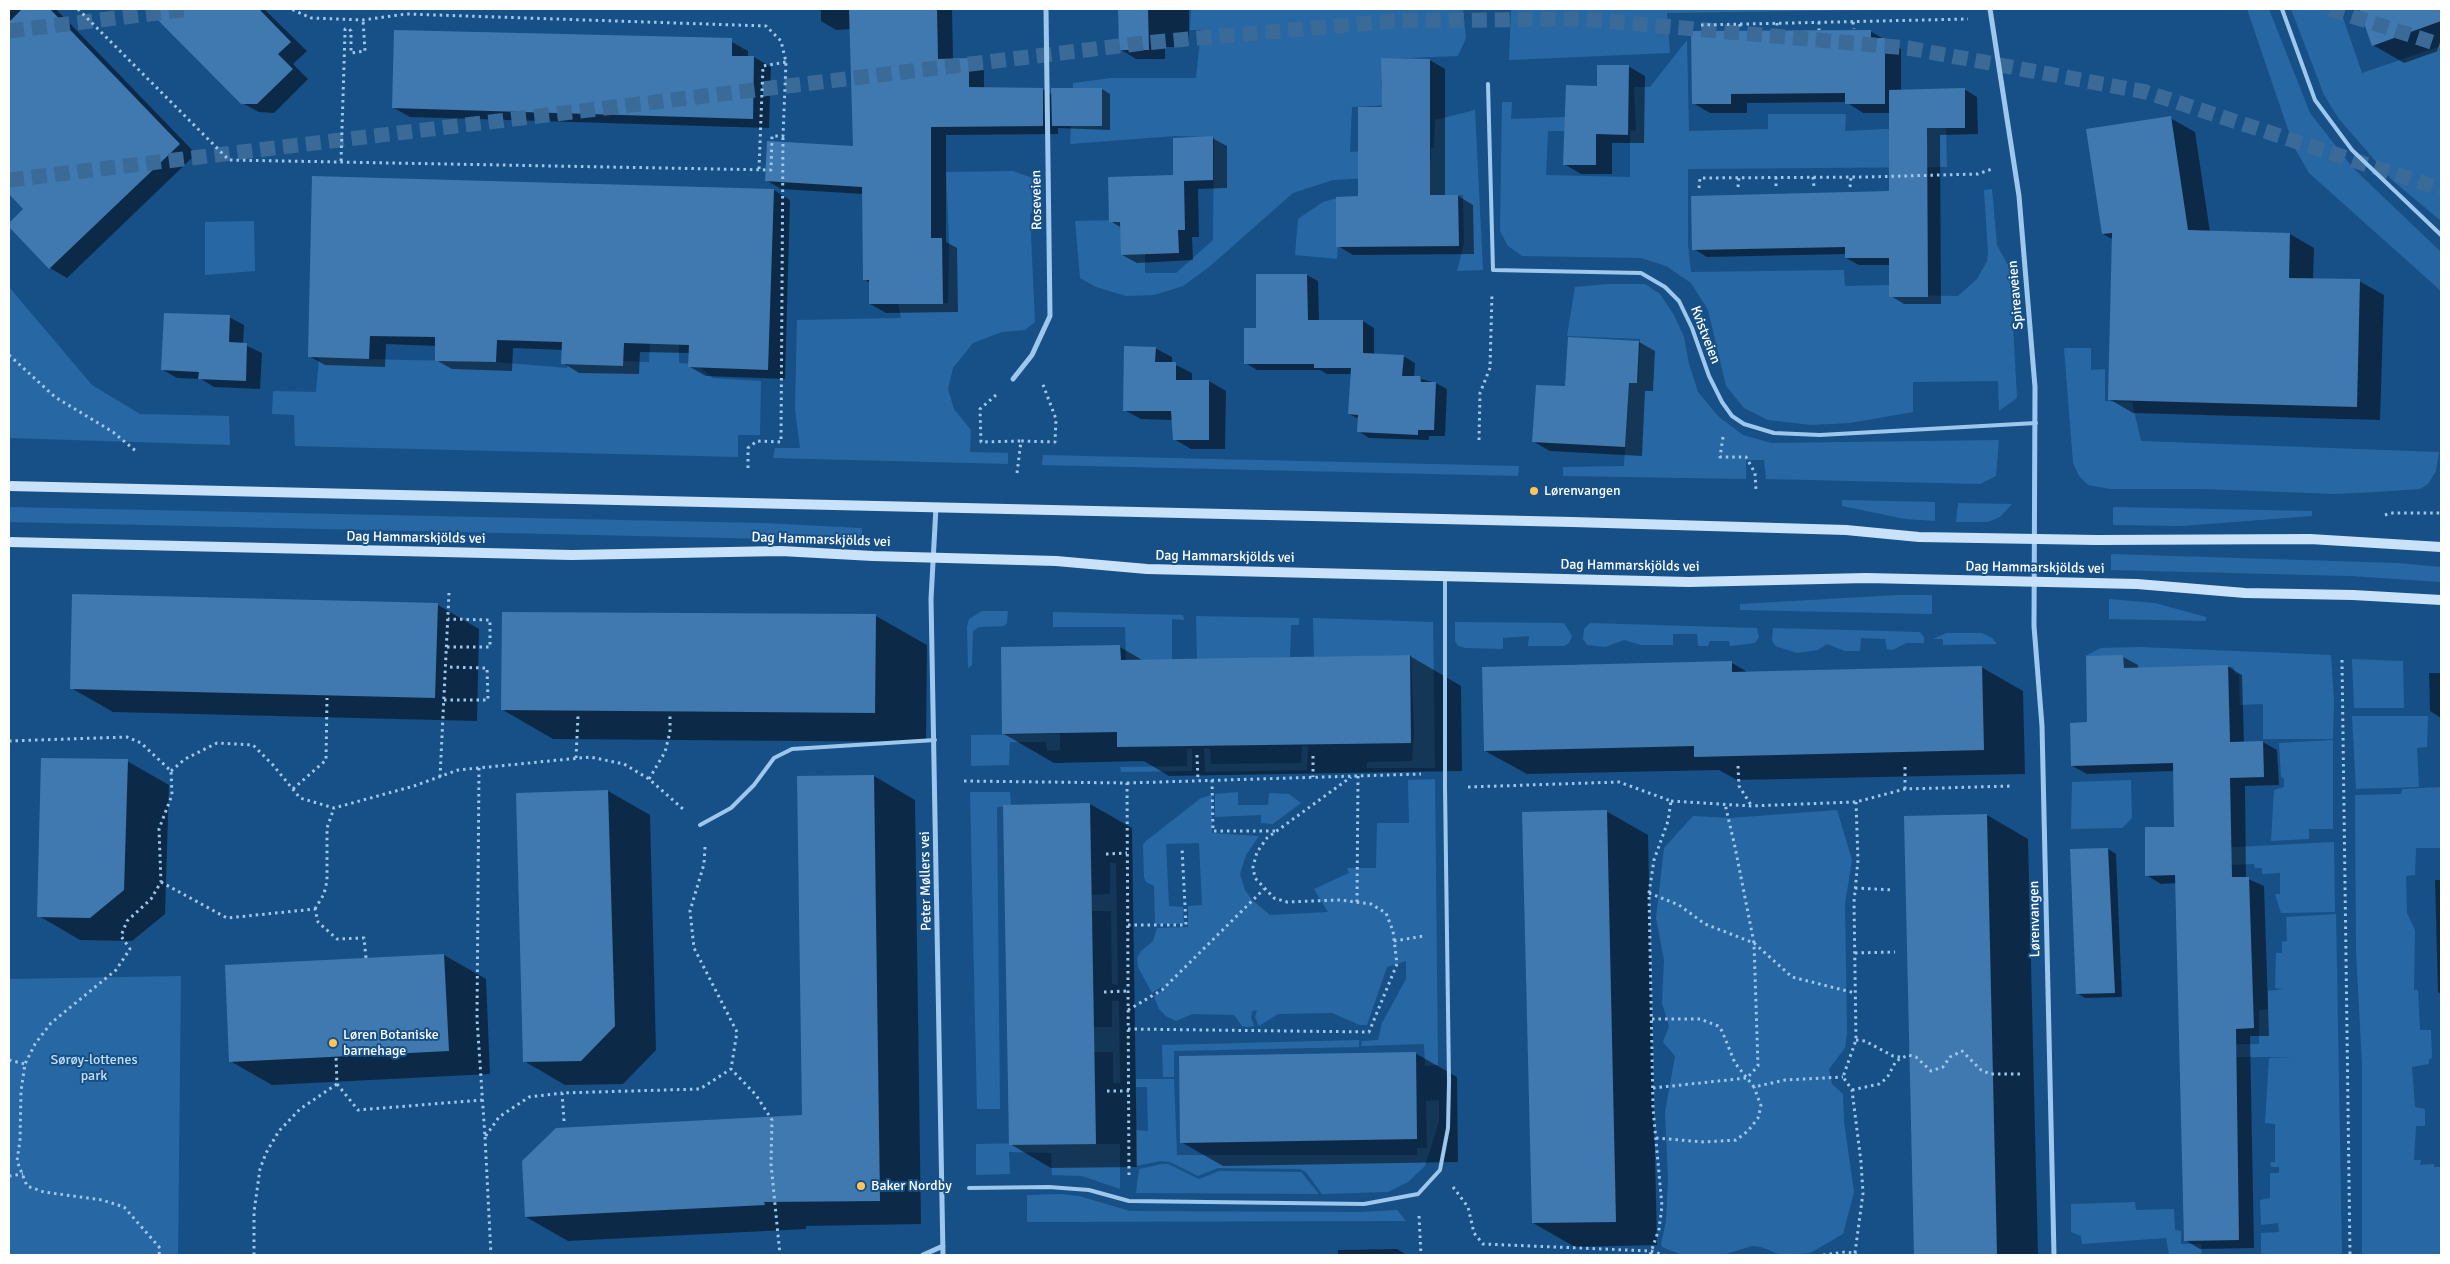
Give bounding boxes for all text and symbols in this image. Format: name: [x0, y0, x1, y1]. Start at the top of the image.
street label: Roseveien: [1028, 170, 1046, 230]
street label: Spireaveien: [2005, 260, 2027, 330]
street label: Kvistveien: [1686, 304, 1724, 366]
place label: Lørenvangen: [1544, 483, 1621, 499]
marker: Lørenvangen: [1528, 485, 1540, 497]
street label: Dag Hammarskjölds vei: [346, 528, 486, 548]
street label: Dag Hammarskjölds vei: [751, 529, 891, 551]
street label: Dag Hammarskjölds vei: [1155, 547, 1295, 567]
street label: Dag Hammarskjölds vei: [1560, 556, 1700, 576]
street label: Dag Hammarskjölds vei: [1965, 558, 2105, 578]
street label: Peter Møllers vei: [917, 831, 935, 931]
street label: Lørenvangen: [2026, 881, 2044, 957]
place label: Løren Botaniske barnehage: [343, 1027, 439, 1060]
marker: Løren Botaniske barnehage: [327, 1037, 339, 1049]
park label: Sørøy-lottenes park: [50, 1052, 138, 1084]
place label: Baker Nordby: [871, 1178, 952, 1194]
marker: Baker Nordby: [855, 1180, 867, 1192]

